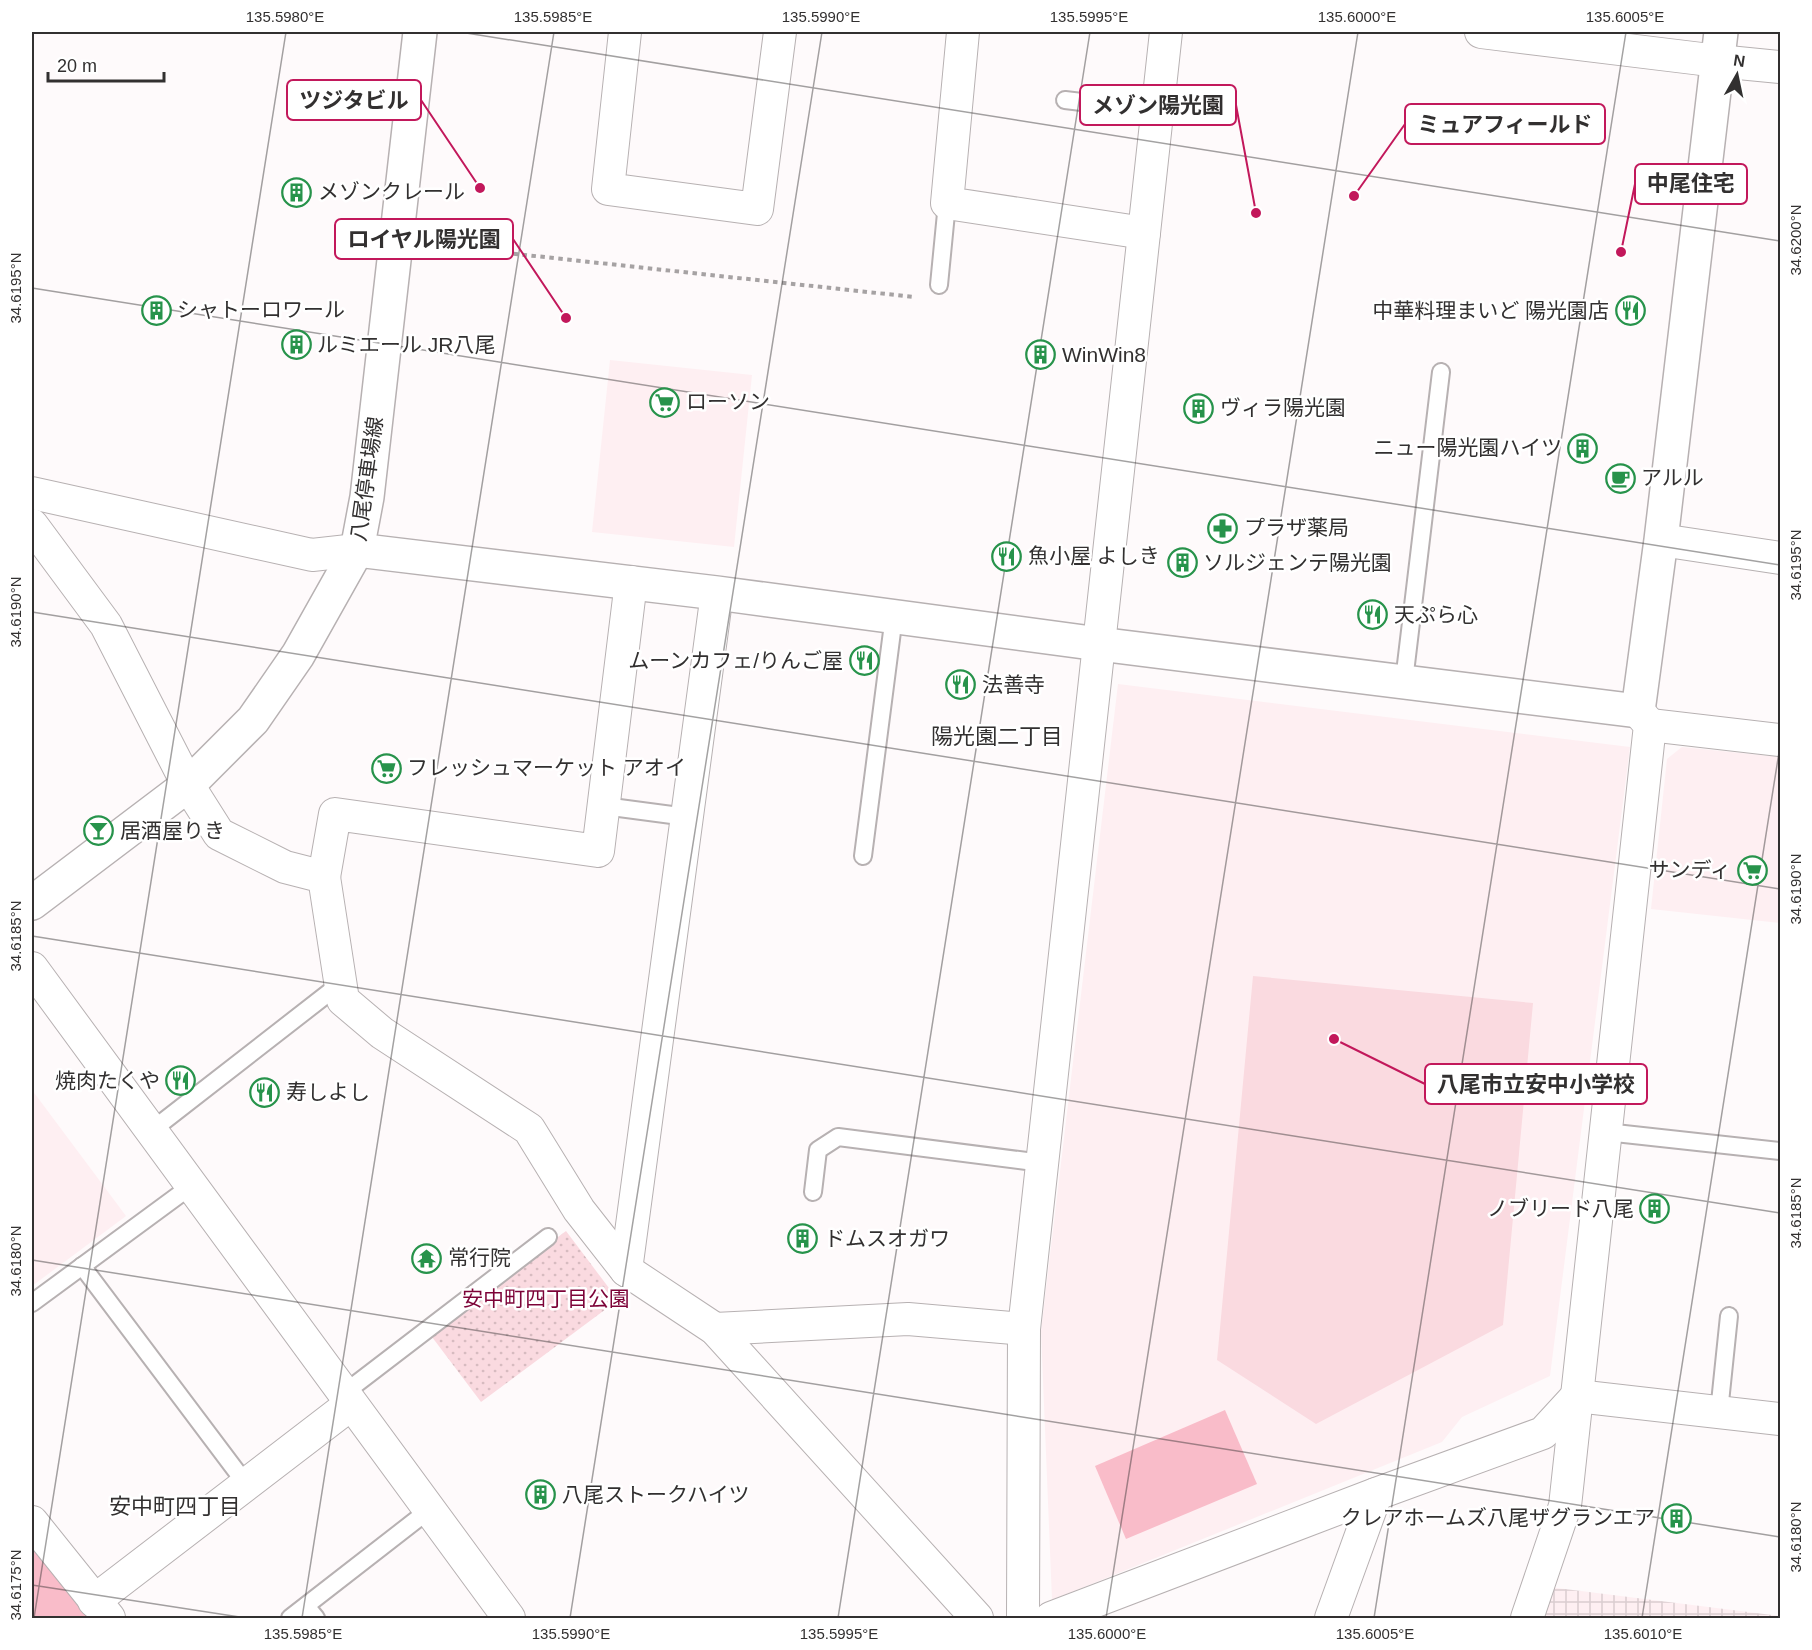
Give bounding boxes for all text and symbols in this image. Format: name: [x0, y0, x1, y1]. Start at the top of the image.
text: 135.5980°E: [246, 8, 324, 25]
text: 135.5985°E: [514, 8, 592, 25]
text: 135.5990°E: [782, 8, 860, 25]
text: 135.5995°E: [1050, 8, 1128, 25]
text: 135.6000°E: [1318, 8, 1396, 25]
text: 135.6005°E: [1586, 8, 1664, 25]
scale bar: [48, 45, 164, 83]
north arrow: [1707, 45, 1767, 105]
text: N: [1732, 51, 1746, 70]
text: 20 m: [57, 56, 97, 76]
callout: ツジタビル: [287, 80, 421, 120]
callout: メゾン陽光園: [1080, 85, 1236, 125]
text: ツジタビル: [299, 88, 409, 113]
text: メゾン陽光園: [1092, 93, 1224, 118]
callout: ミュアフィールド: [1405, 104, 1605, 144]
text: ミュアフィールド: [1417, 112, 1593, 137]
callout: 中尾住宅: [1635, 164, 1747, 204]
text: 中尾住宅: [1647, 171, 1735, 196]
building icon: メゾンクレール: [281, 176, 313, 208]
place label: メゾンクレール: [318, 180, 465, 203]
text: 34.6200°N: [1787, 204, 1804, 276]
callout: ロイヤル陽光園: [335, 219, 513, 259]
text: ロイヤル陽光園: [347, 227, 501, 252]
text: 34.6195°N: [7, 252, 24, 324]
building icon: シャトーロワール: [140, 294, 172, 326]
restaurant icon: 中華料理まいど 陽光園店: [1614, 295, 1646, 327]
place label: シャトーロワール: [177, 298, 345, 321]
place label: 中華料理まいど 陽光園店: [1372, 299, 1609, 322]
building icon: ルミエール JR八尾: [280, 329, 312, 361]
place label: ルミエール JR八尾: [317, 333, 496, 356]
building icon: WinWin8: [1025, 339, 1057, 371]
place label: WinWin8: [1062, 343, 1146, 366]
supermarket icon: ローソン: [649, 386, 681, 418]
place label: ローソン: [686, 390, 770, 413]
building icon: ヴィラ陽光園: [1183, 392, 1215, 424]
place label: ヴィラ陽光園: [1220, 396, 1346, 419]
street label: 八尾停車場線: [346, 415, 387, 543]
building icon: ニュー陽光園ハイツ: [1567, 432, 1599, 464]
place label: ニュー陽光園ハイツ: [1373, 436, 1562, 459]
cafe icon: アルル: [1604, 462, 1636, 494]
place label: アルル: [1641, 466, 1704, 489]
pharmacy icon: プラザ薬局: [1207, 512, 1239, 544]
place label: プラザ薬局: [1244, 516, 1349, 539]
text: 34.6195°N: [1787, 529, 1804, 601]
restaurant icon: 魚小屋 よしき: [991, 540, 1023, 572]
place label: 魚小屋 よしき: [1028, 544, 1160, 567]
building icon: ソルジェンテ陽光園: [1166, 547, 1198, 579]
place label: ソルジェンテ陽光園: [1203, 551, 1392, 574]
text: 34.6190°N: [7, 576, 24, 648]
restaurant icon: 天ぷら心: [1357, 599, 1389, 631]
place label: 天ぷら心: [1394, 603, 1478, 626]
restaurant icon: ムーンカフェ/りんご屋: [848, 645, 880, 677]
place label: ムーンカフェ/りんご屋: [628, 649, 843, 672]
restaurant icon: 法善寺: [945, 669, 977, 701]
place label: 法善寺: [982, 673, 1045, 696]
district label: 陽光園二丁目: [931, 724, 1063, 749]
supermarket icon: フレッシュマーケット アオイ: [370, 752, 402, 784]
place label: フレッシュマーケット アオイ: [407, 756, 686, 779]
bar icon: 居酒屋りき: [83, 815, 115, 847]
place label: 居酒屋りき: [120, 819, 225, 842]
text: 34.6190°N: [1787, 853, 1804, 925]
supermarket icon: サンディ: [1736, 854, 1768, 886]
place label: サンディ: [1648, 858, 1731, 881]
text: 34.6185°N: [7, 900, 24, 972]
callout: 八尾市立安中小学校: [1425, 1064, 1647, 1104]
restaurant icon: 焼肉たくや: [165, 1065, 197, 1097]
place label: 焼肉たくや: [55, 1069, 160, 1092]
text: 八尾市立安中小学校: [1437, 1072, 1635, 1097]
restaurant icon: 寿しよし: [249, 1076, 281, 1108]
place label: 寿しよし: [286, 1080, 370, 1103]
text: 34.6185°N: [1787, 1177, 1804, 1249]
building icon: ノブリード八尾: [1639, 1193, 1671, 1225]
place label: ノブリード八尾: [1487, 1197, 1634, 1220]
building icon: ドムスオガワ: [787, 1223, 819, 1255]
text: 34.6180°N: [7, 1225, 24, 1297]
place label: ドムスオガワ: [824, 1227, 950, 1250]
temple icon: 常行院: [411, 1242, 443, 1274]
place label: 常行院: [448, 1246, 511, 1269]
park label: 安中町四丁目公園: [462, 1287, 630, 1310]
building icon: 八尾ストークハイツ: [525, 1479, 557, 1511]
place label: 八尾ストークハイツ: [562, 1483, 750, 1506]
district label: 安中町四丁目: [109, 1494, 241, 1519]
text: 34.6180°N: [1787, 1501, 1804, 1573]
building icon: クレアホームズ八尾ザグランエア: [1660, 1502, 1692, 1534]
place label: クレアホームズ八尾ザグランエア: [1341, 1506, 1655, 1529]
text: 34.6175°N: [7, 1549, 24, 1621]
text: 135.5985°E: [264, 1625, 342, 1642]
text: 135.5990°E: [532, 1625, 610, 1642]
text: 135.5995°E: [800, 1625, 878, 1642]
text: 135.6000°E: [1068, 1625, 1146, 1642]
text: 135.6005°E: [1336, 1625, 1414, 1642]
text: 135.6010°E: [1604, 1625, 1682, 1642]

